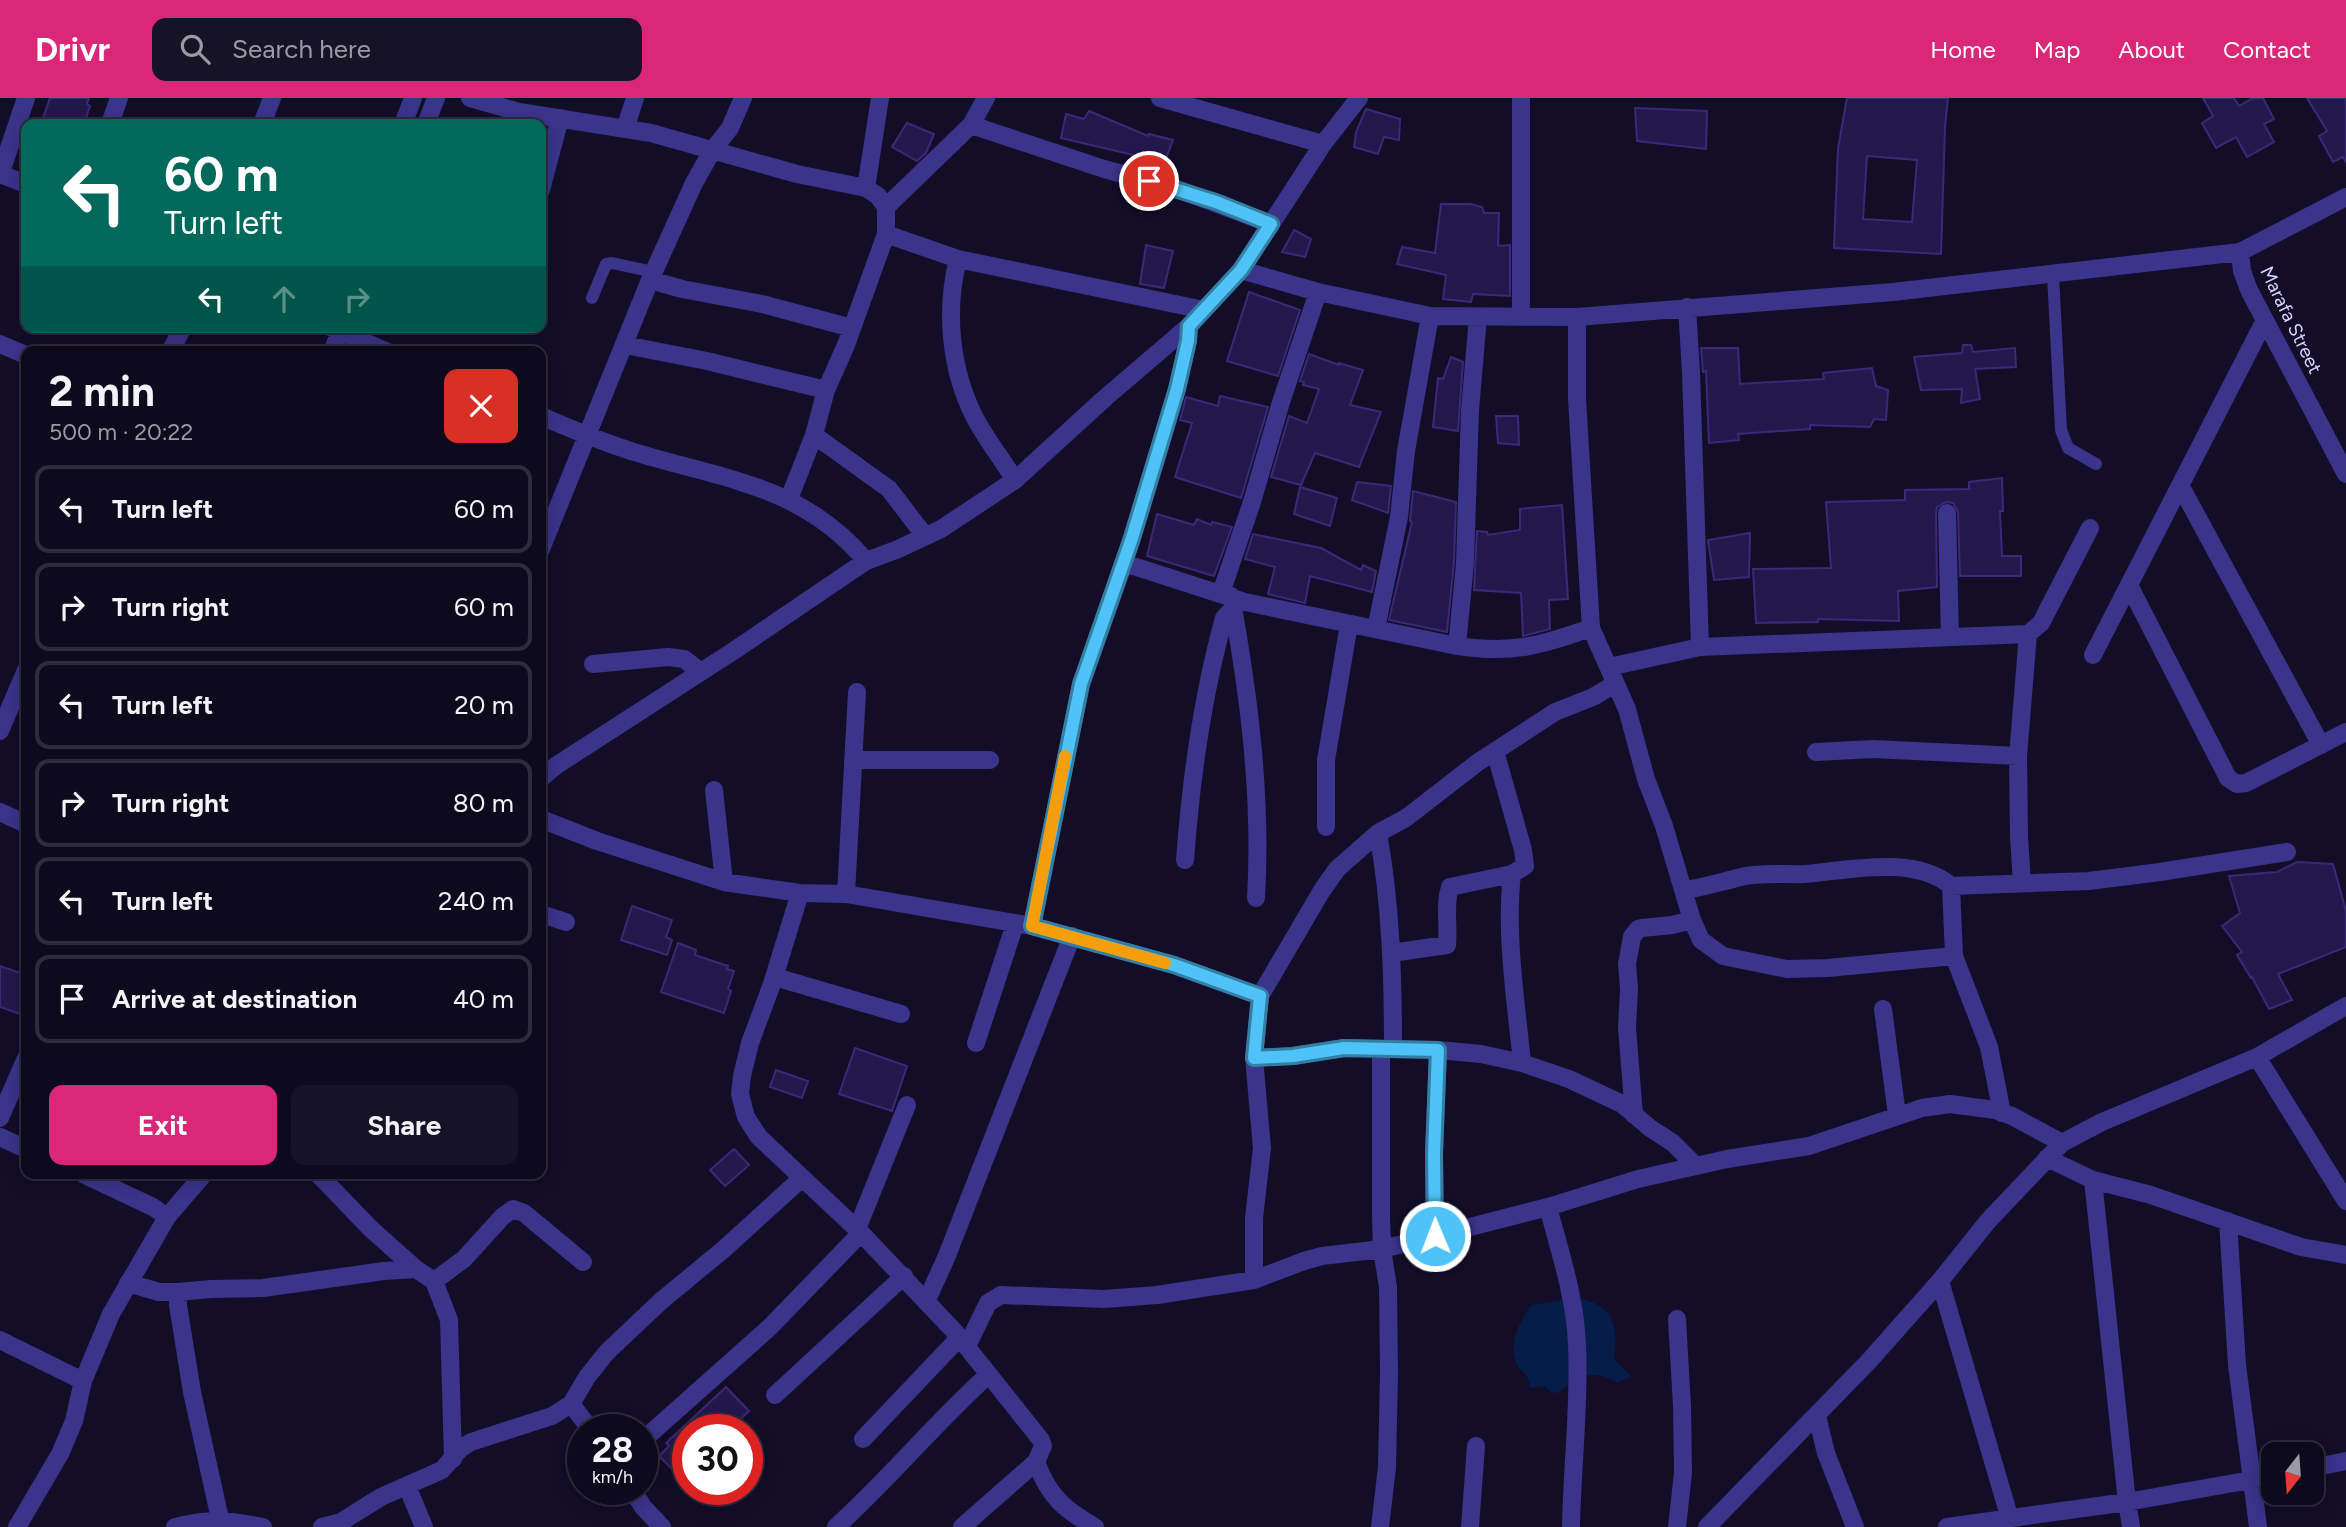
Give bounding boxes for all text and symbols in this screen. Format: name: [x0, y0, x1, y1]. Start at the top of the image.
search box: [152, 18, 642, 81]
text: Drivr: [35, 30, 110, 69]
icon: search: [176, 30, 214, 68]
text: Search here: [232, 33, 371, 65]
text: Home: [1930, 35, 1996, 64]
text: Map: [2034, 35, 2080, 64]
text: About: [2118, 35, 2185, 64]
text: Contact: [2223, 35, 2311, 64]
text: 60 m: [164, 144, 279, 203]
icon: left: [49, 147, 140, 238]
pin: [1119, 151, 1179, 211]
icon: arrive: [1130, 162, 1168, 200]
text: Turn left: [164, 204, 283, 242]
street label: Marafa Street: [2255, 263, 2327, 377]
icon: left: [192, 280, 230, 318]
icon: ahead: [265, 280, 303, 318]
icon: right: [338, 280, 376, 318]
text: 2 min: [49, 366, 155, 417]
button: close: [444, 369, 518, 443]
text: 500 m · 20:22: [49, 418, 193, 446]
icon: left: [53, 490, 91, 528]
text: Turn left: [112, 493, 213, 525]
text: 60 m: [454, 493, 514, 525]
icon: right: [53, 588, 91, 626]
text: Turn right: [112, 591, 229, 623]
text: 60 m: [454, 591, 514, 623]
icon: left: [53, 686, 91, 724]
text: Turn left: [112, 689, 213, 721]
text: 20 m: [454, 689, 514, 721]
icon: right: [53, 784, 91, 822]
text: Turn right: [112, 787, 229, 819]
text: 80 m: [453, 787, 514, 819]
icon: left: [53, 882, 91, 920]
text: Turn left: [112, 885, 213, 917]
text: 240 m: [438, 885, 514, 917]
icon: arrive: [53, 980, 91, 1018]
text: Arrive at destination: [112, 983, 357, 1015]
text: 40 m: [453, 983, 514, 1015]
button: Exit: [49, 1085, 277, 1165]
button: Share: [291, 1085, 518, 1165]
position arrow: [1398, 1199, 1472, 1273]
speed limit sign: 30: [672, 1414, 763, 1505]
text: 28: [592, 1429, 633, 1471]
north arrow: [2261, 1442, 2324, 1505]
map controls: [2261, 1442, 2324, 1505]
text: km/h: [592, 1466, 633, 1488]

